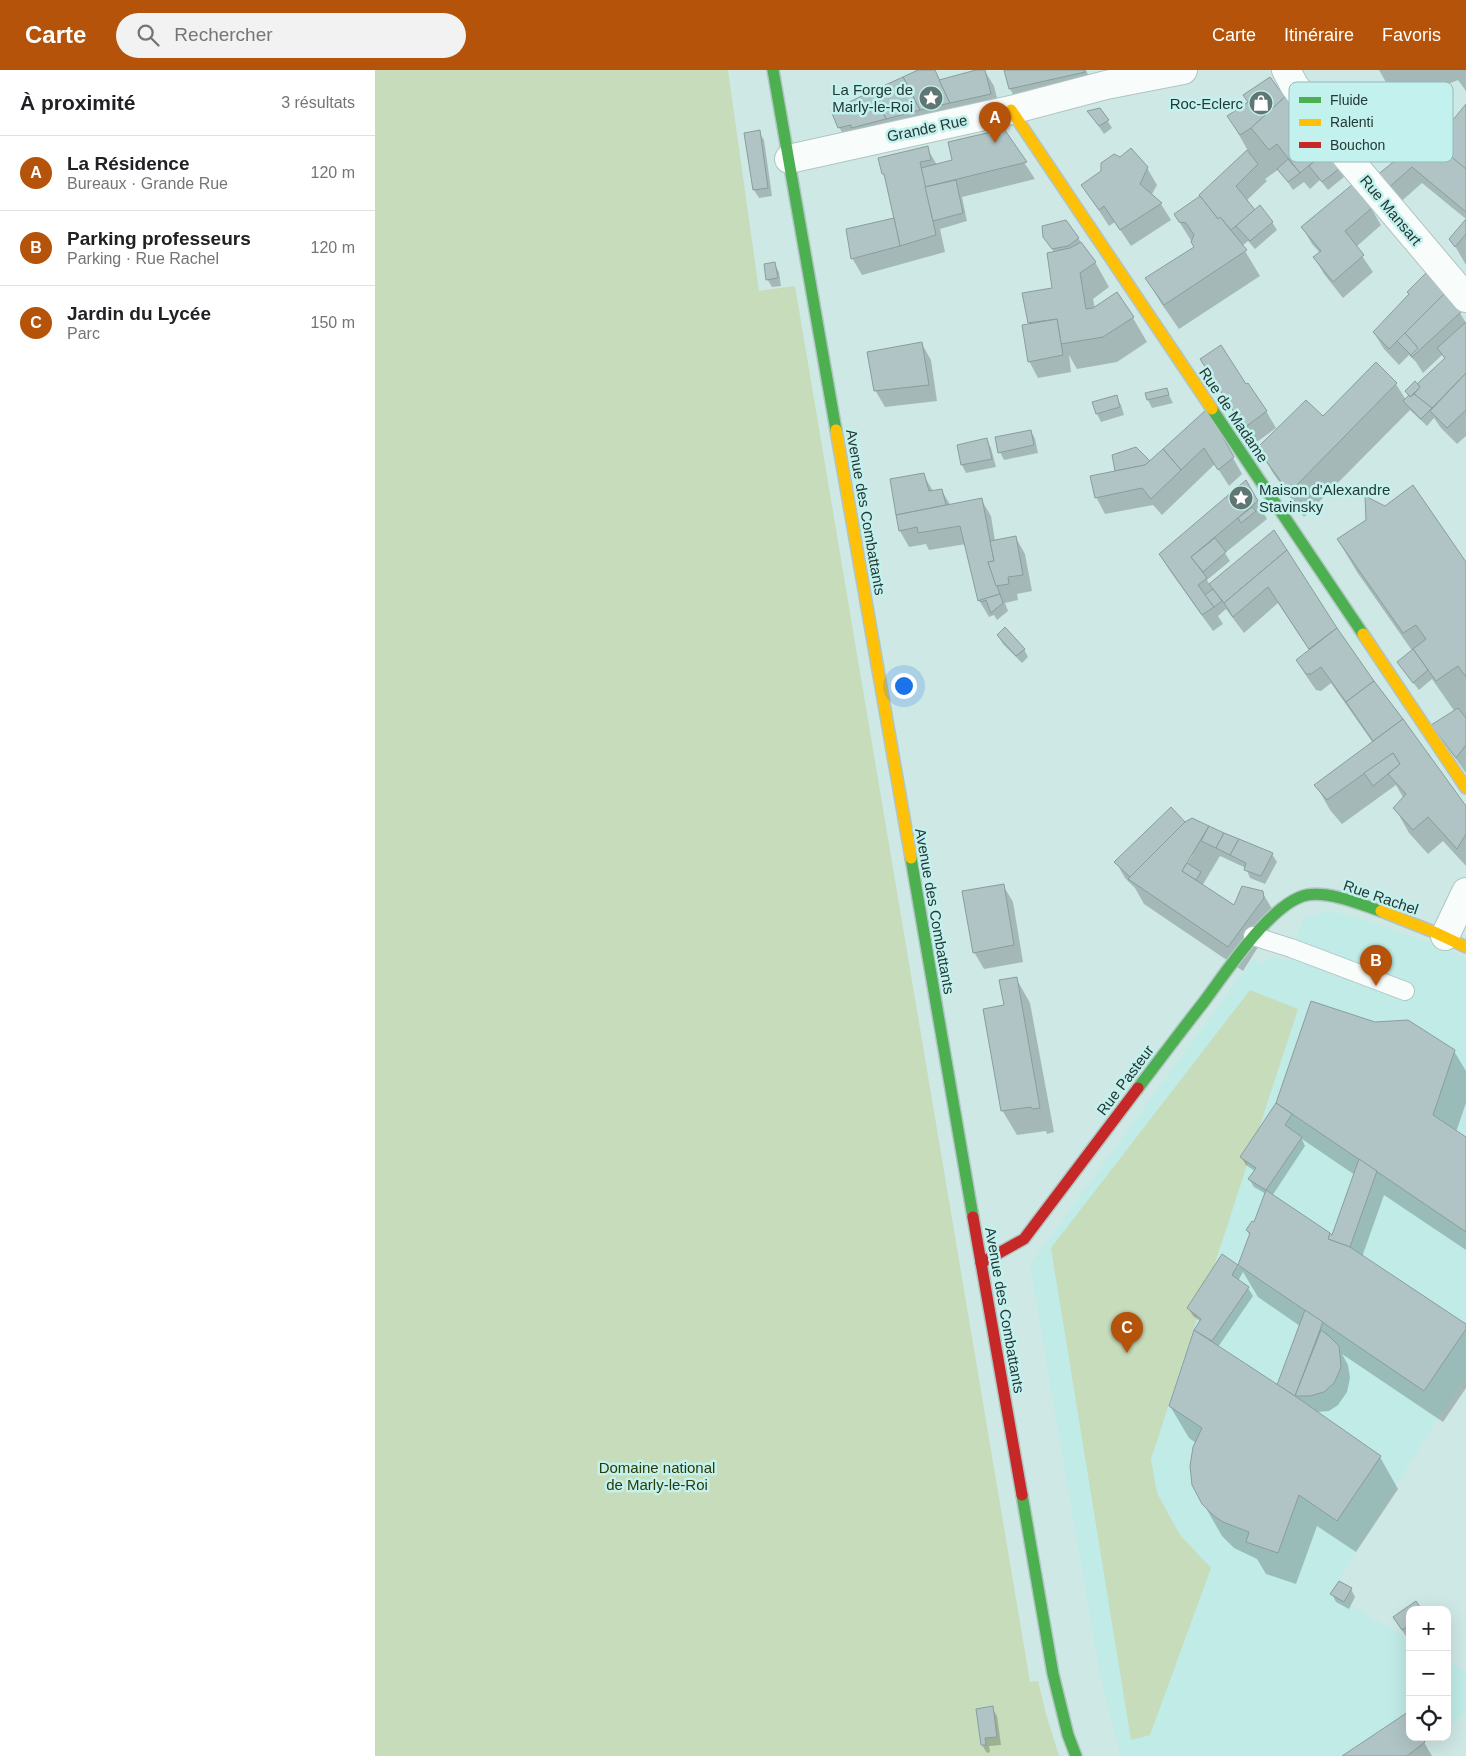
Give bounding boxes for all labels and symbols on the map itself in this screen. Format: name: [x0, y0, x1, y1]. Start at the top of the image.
place label: La Forge de Marly-le-Roi: [832, 81, 913, 115]
legend: [1289, 82, 1453, 162]
place icon: La Forge de Marly-le-Roi: [918, 85, 944, 111]
shop icon: Roc-Eclerc: [1248, 90, 1274, 116]
text: Fluide: [1330, 92, 1368, 108]
place label: Roc-Eclerc: [1170, 95, 1243, 112]
pin: A: [979, 102, 1011, 143]
street label: Grande Rue: [885, 111, 969, 145]
text: Ralenti: [1330, 114, 1374, 130]
text: Bouchon: [1330, 137, 1385, 153]
street label: Rue Mansart: [1357, 172, 1426, 249]
street label: Rue de Madame: [1196, 364, 1272, 466]
street label: Avenue des Combattants: [843, 428, 889, 596]
place label: Maison d'Alexandre Stavinsky: [1259, 481, 1390, 515]
place icon: Maison d'Alexandre Stavinsky: [1228, 485, 1254, 511]
your location: [891, 673, 917, 699]
street label: Avenue des Combattants: [912, 827, 958, 995]
street label: Rue Rachel: [1341, 876, 1421, 918]
pin: B: [1360, 945, 1392, 986]
street label: Rue Pasteur: [1093, 1042, 1157, 1118]
street label: Avenue des Combattants: [982, 1226, 1028, 1394]
pin: C: [1111, 1312, 1143, 1353]
park label: Domaine national de Marly-le-Roi: [599, 1459, 715, 1493]

